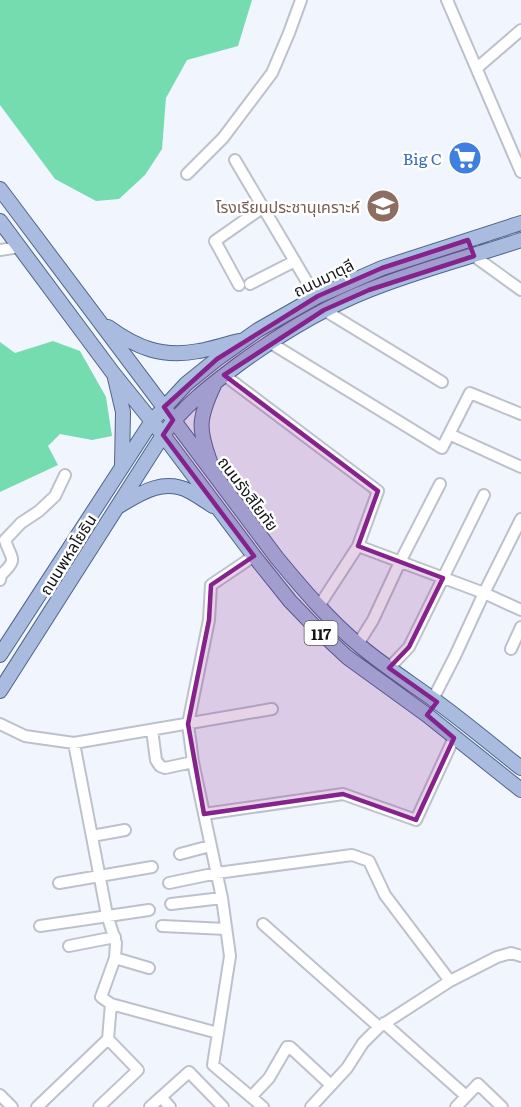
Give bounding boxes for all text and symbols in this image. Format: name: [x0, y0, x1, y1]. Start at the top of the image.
supermarket icon: Big C: [447, 140, 483, 176]
place label: Big C: [403, 146, 442, 170]
school or university icon: โรงเรียนประชานุเคราะห์: [365, 188, 401, 224]
place label: โรงเรียนประชานุเคราะห์: [216, 194, 360, 218]
street label: ถนนมาตุลี: [289, 252, 357, 302]
street label: ถนนรังสิโยทัย: [213, 451, 285, 535]
street label: ถนนพหลโยธิน: [33, 509, 101, 599]
road number: 117: [304, 621, 338, 645]

